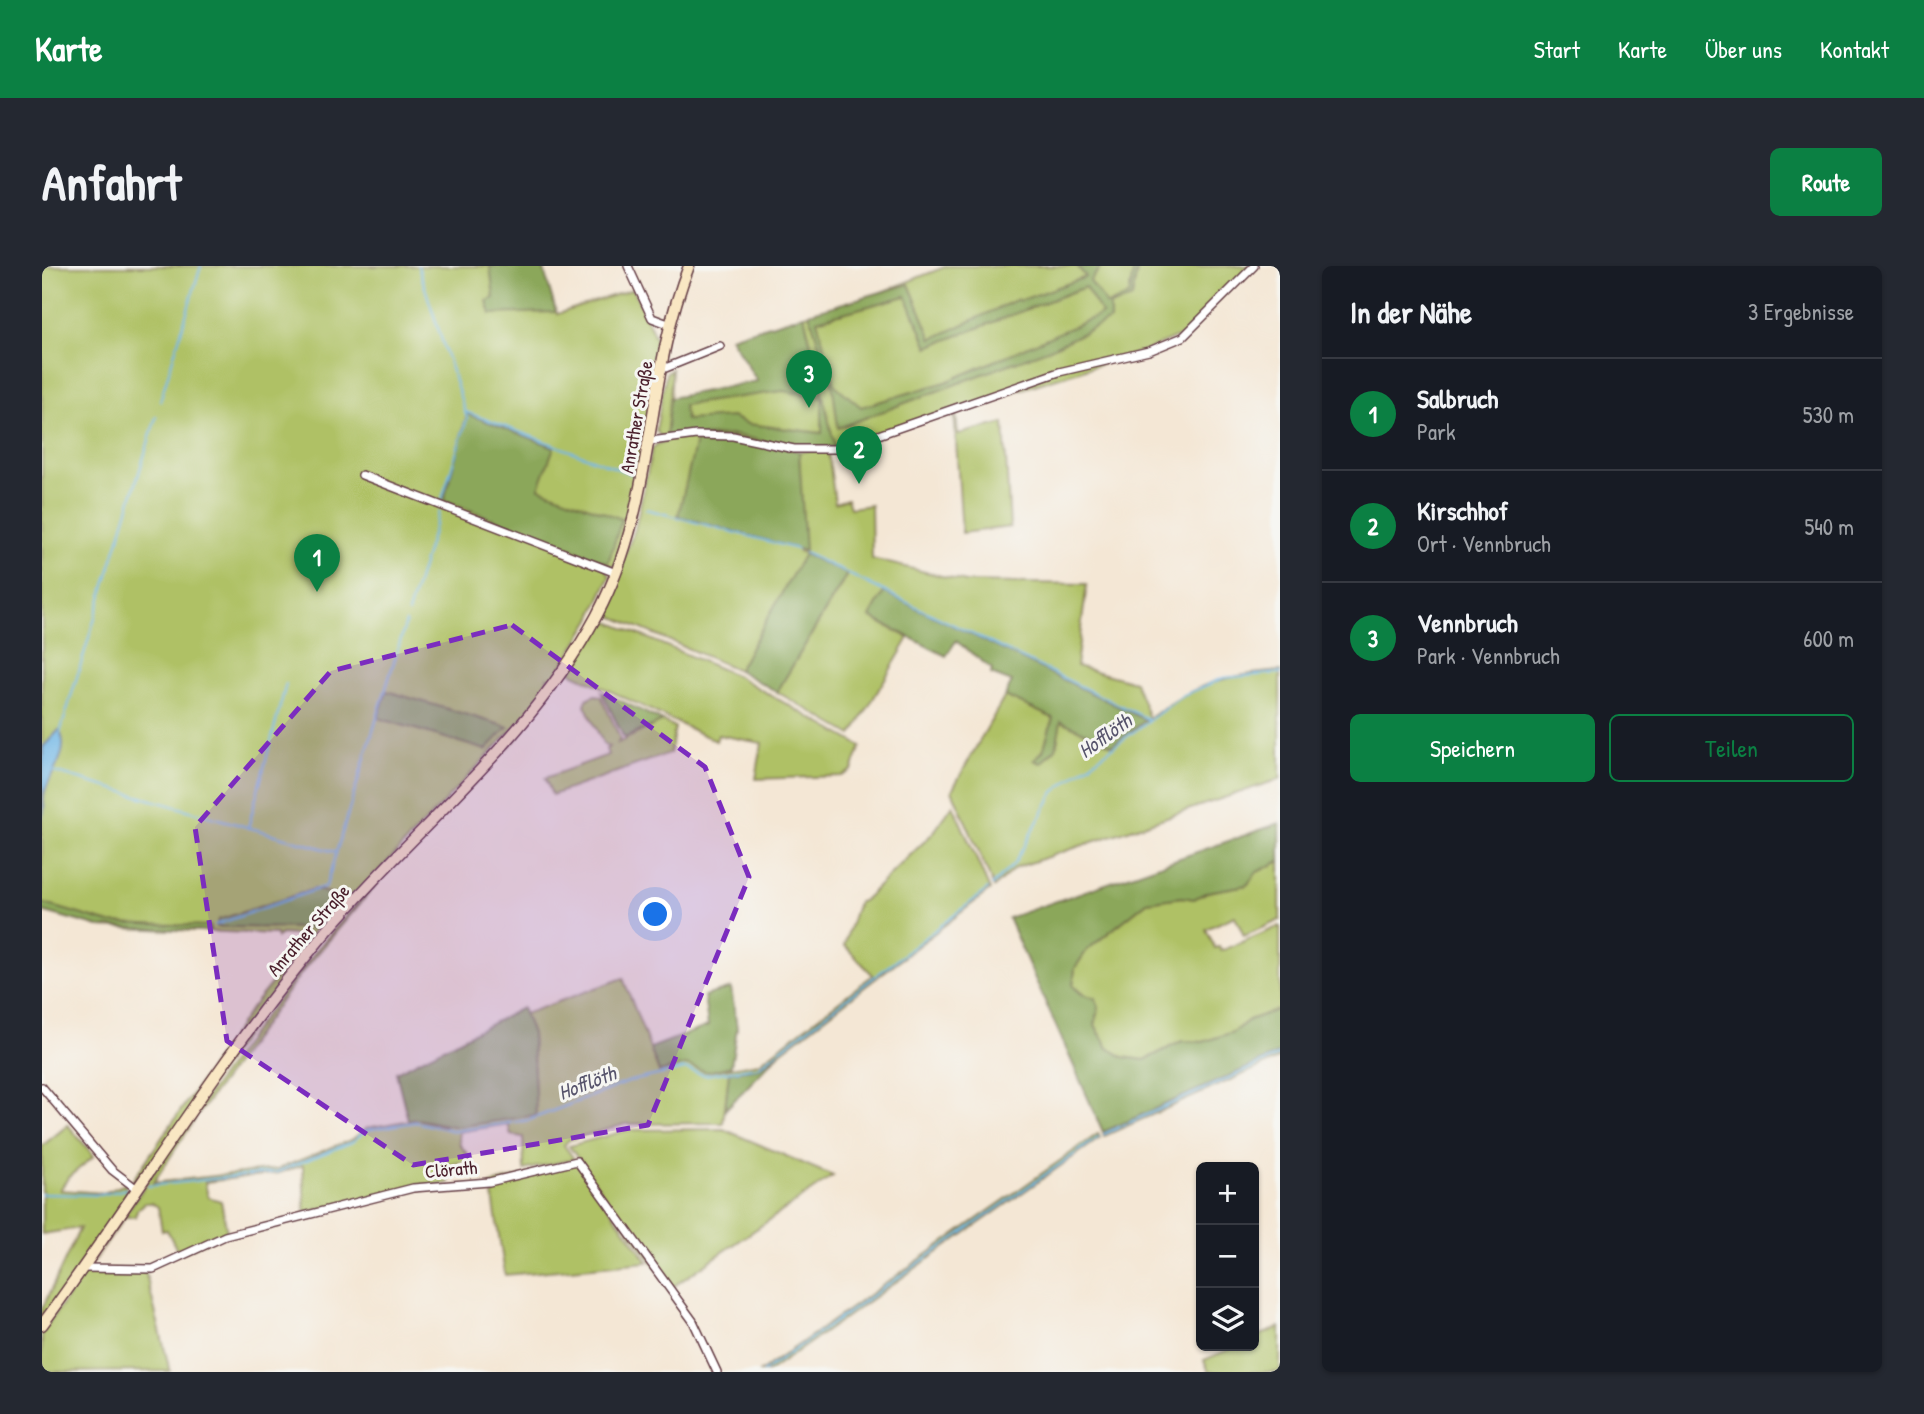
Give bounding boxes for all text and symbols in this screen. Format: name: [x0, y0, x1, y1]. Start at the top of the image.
text: Karte: [35, 27, 102, 71]
text: Start: [1534, 33, 1580, 65]
text: Karte: [1618, 33, 1667, 65]
text: Über uns: [1705, 33, 1782, 65]
text: Kontakt: [1820, 33, 1889, 65]
button: Route: [1770, 148, 1882, 216]
text: Anfahrt: [42, 149, 181, 215]
text: In der Nähe: [1350, 292, 1472, 332]
text: 3 Ergebnisse: [1748, 296, 1854, 327]
pin: 3: [786, 350, 832, 408]
street label: Anrather Straße: [613, 358, 659, 475]
text: Salbruch: [1417, 381, 1498, 416]
text: 1: [1369, 399, 1377, 430]
text: 530 m: [1803, 399, 1854, 430]
text: Park: [1417, 416, 1455, 447]
pin: 2: [836, 426, 882, 484]
text: Kirschhof: [1417, 493, 1508, 528]
text: 2: [1368, 511, 1378, 542]
text: 540 m: [1804, 511, 1854, 542]
text: Ort · Vennbruch: [1417, 528, 1551, 559]
pin: 1: [294, 534, 340, 592]
text: Vennbruch: [1417, 605, 1518, 640]
text: 3: [1368, 623, 1378, 654]
text: 600 m: [1803, 623, 1854, 654]
text: Park · Vennbruch: [1417, 640, 1560, 671]
water label: Hofflöth: [1072, 706, 1138, 765]
button: Speichern: [1350, 714, 1595, 782]
button: Teilen: [1609, 714, 1854, 782]
street label: Anrather Straße: [261, 878, 355, 982]
your location: [638, 897, 672, 931]
water label: Hofflöth: [554, 1058, 621, 1107]
street label: Clörath: [424, 1154, 478, 1184]
map controls: [1196, 1162, 1259, 1351]
button: +: [1196, 1162, 1259, 1225]
button: −: [1196, 1225, 1259, 1288]
button: layers: [1196, 1288, 1259, 1351]

